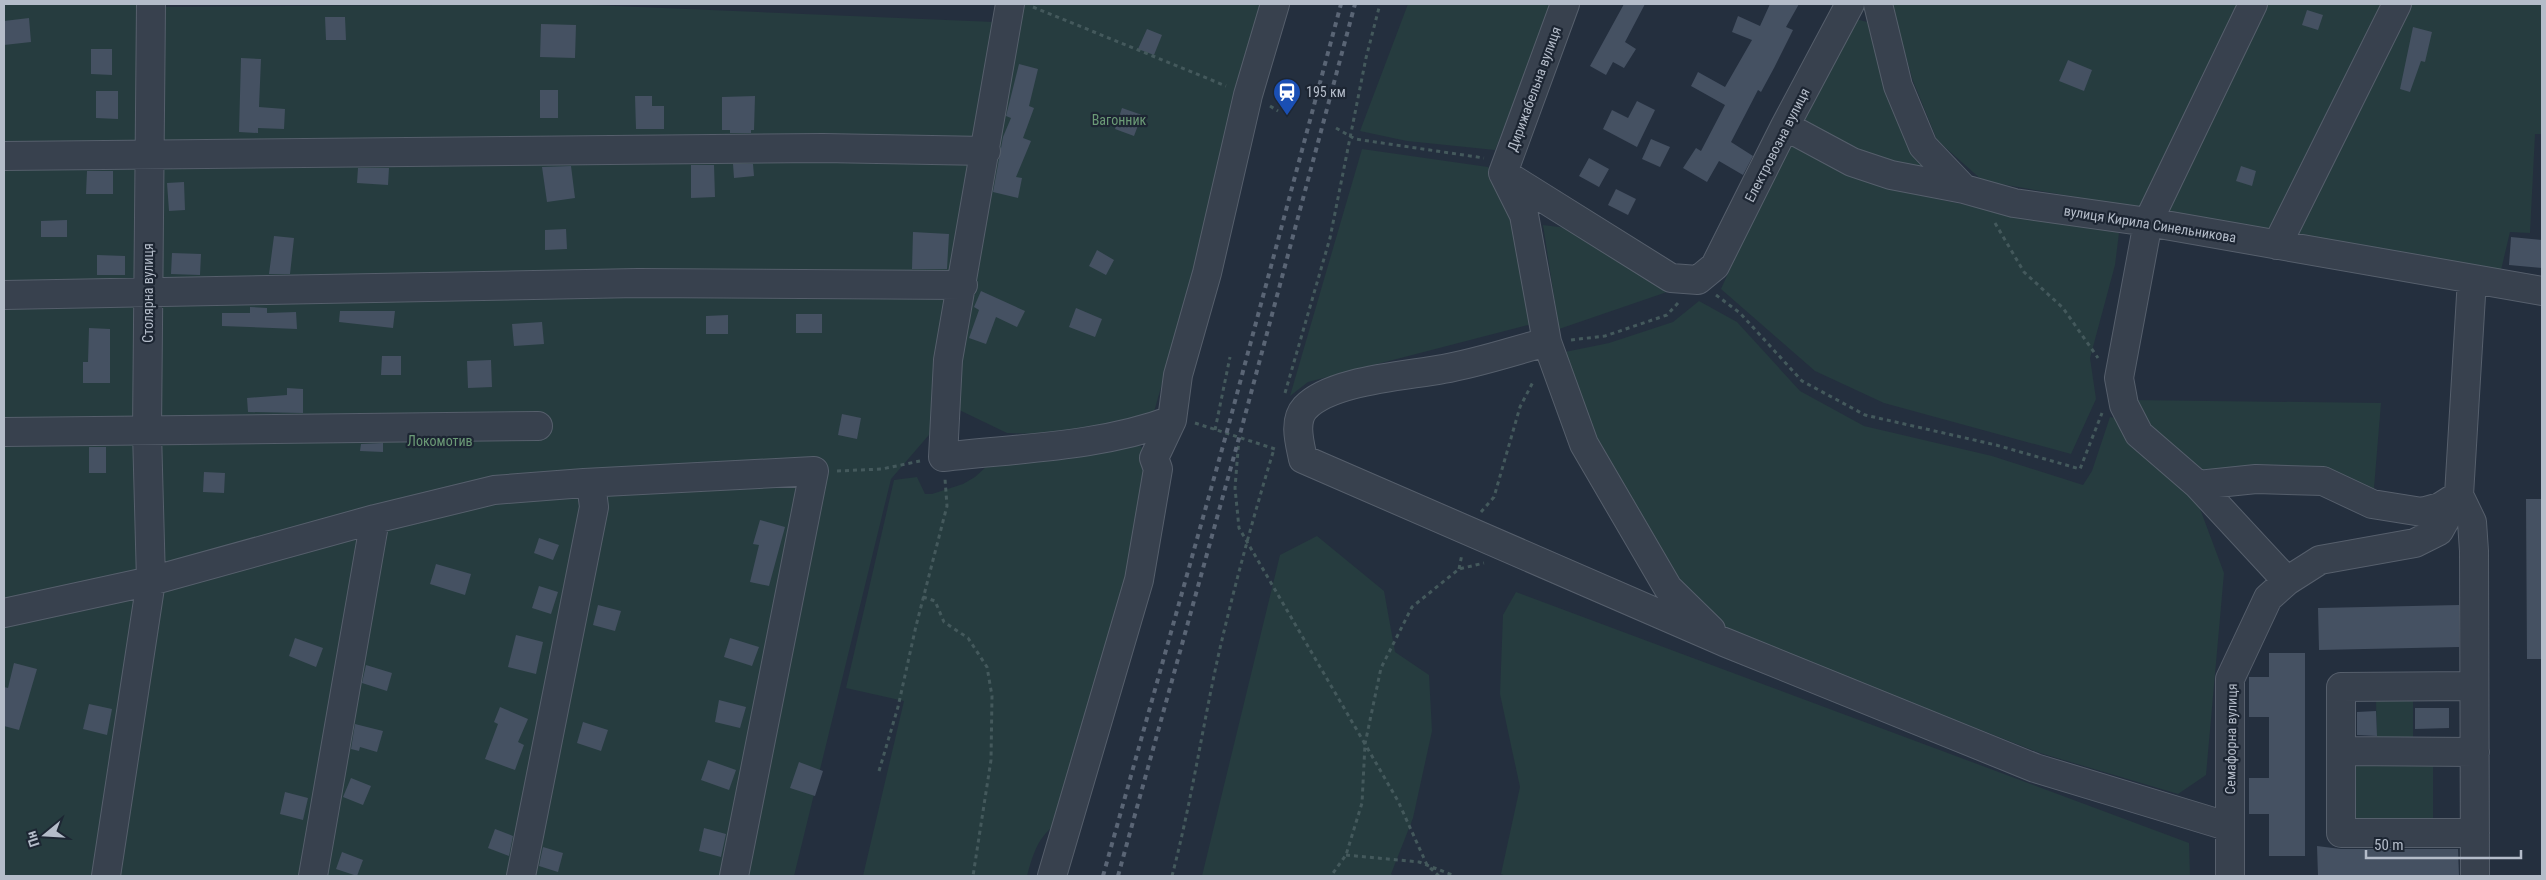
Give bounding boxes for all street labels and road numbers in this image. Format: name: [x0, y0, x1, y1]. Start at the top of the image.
street label: Дирижабельна вулиця: [1504, 24, 1564, 154]
street label: Електровозна вулиця: [1741, 85, 1813, 205]
street label: вулиця Кирила Синельникова: [2063, 202, 2237, 246]
street label: Столярна вулиця: [140, 243, 156, 343]
street label: Семафорна вулиця: [2222, 683, 2240, 795]

